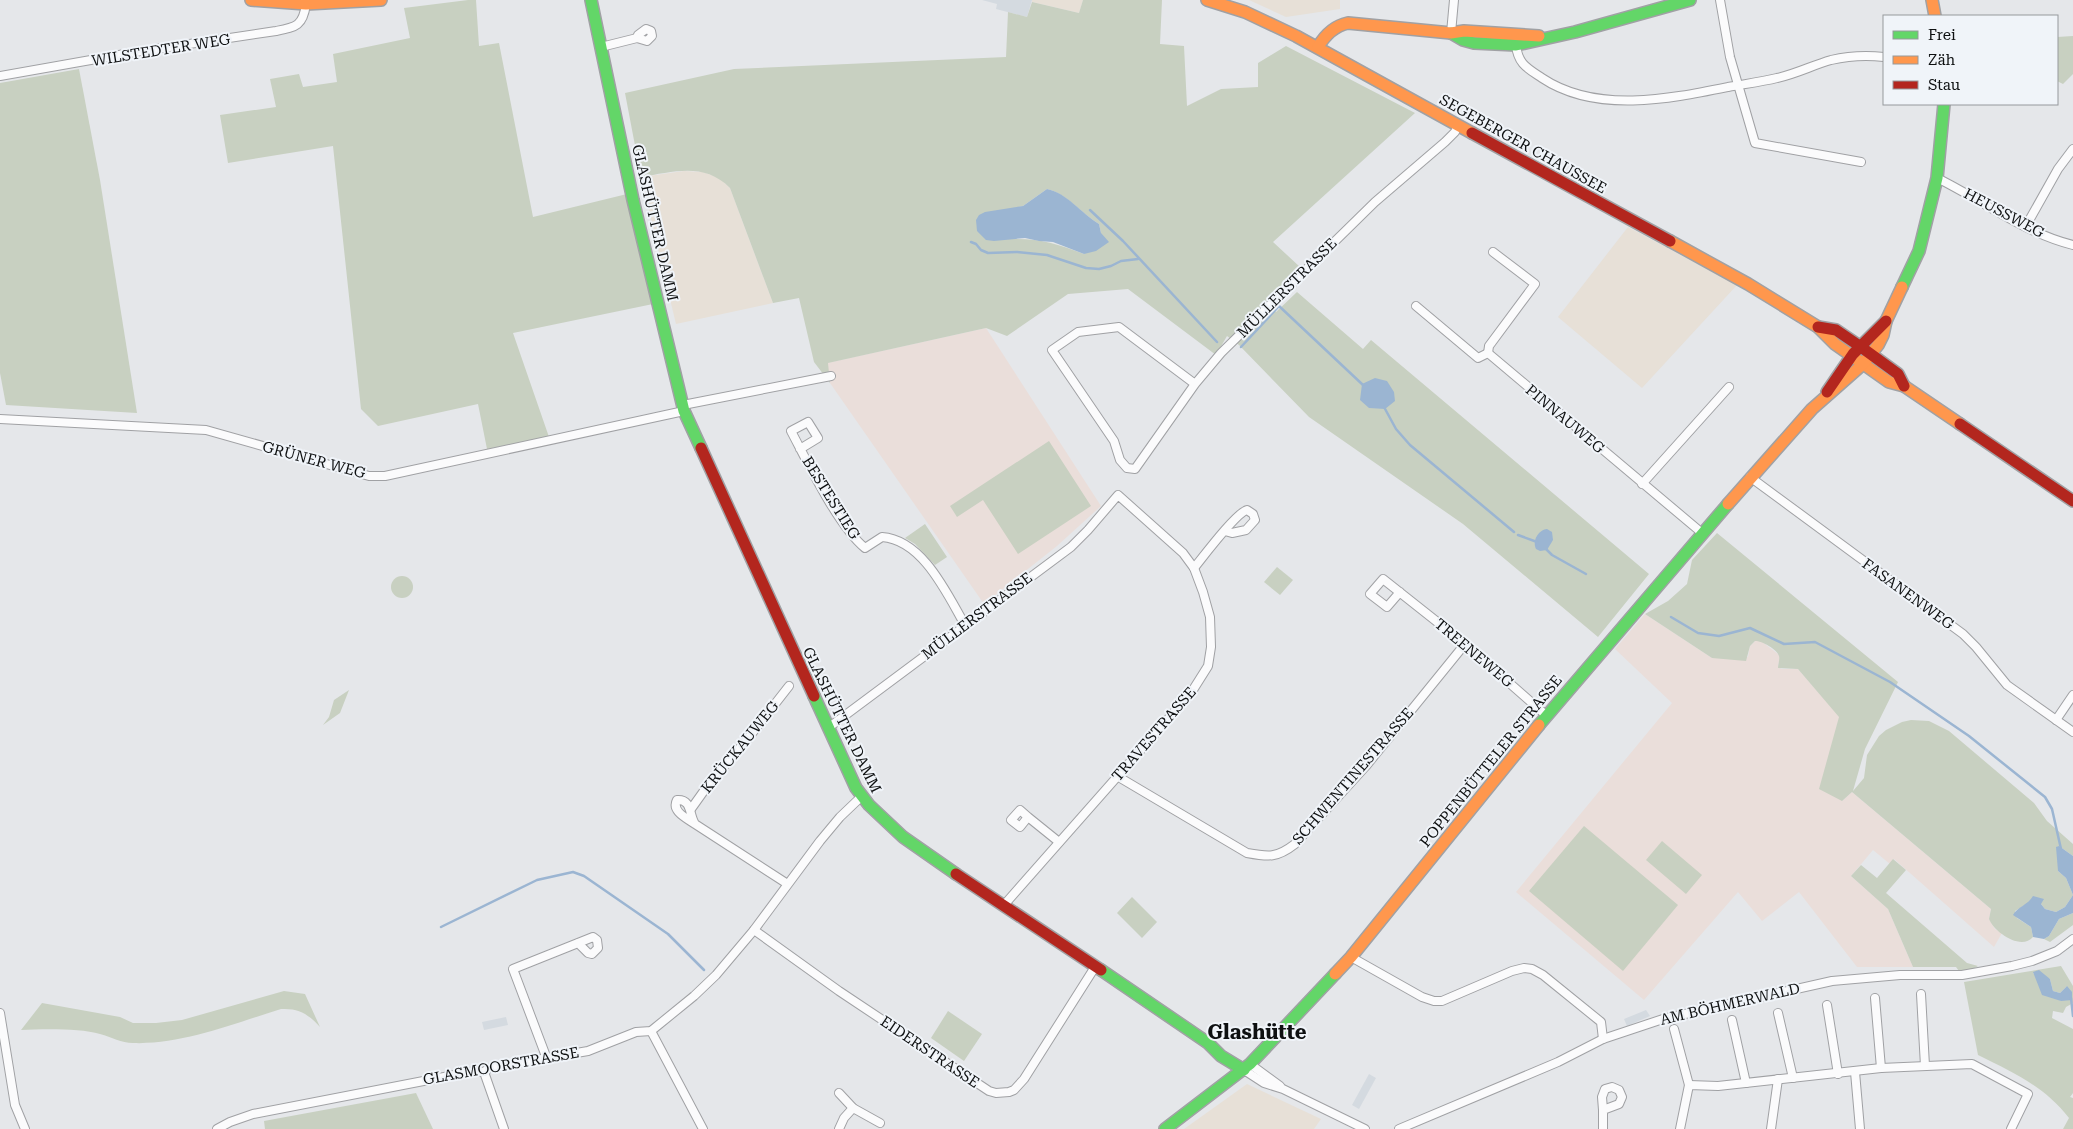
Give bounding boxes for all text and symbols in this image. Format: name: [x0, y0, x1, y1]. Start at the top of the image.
legend: [1883, 15, 2058, 105]
text: Frei: [1928, 26, 1956, 44]
street label: WILSTEDTER WEG: [90, 30, 232, 70]
text: Zäh: [1928, 51, 1956, 69]
text: Stau: [1928, 76, 1961, 94]
street label: SEGEBERGER CHAUSSEE: [1436, 91, 1610, 197]
street label: GLASHÜTTER DAMM: [628, 143, 682, 303]
street label: HEUSSWEG: [1961, 184, 2048, 242]
street label: MÜLLERSTRASSE: [1233, 234, 1341, 342]
street label: PINNAUWEG: [1522, 381, 1608, 457]
street label: GRÜNER WEG: [261, 438, 368, 483]
street label: BESTESTIEG: [798, 453, 864, 543]
street label: FASANENWEG: [1859, 555, 1958, 633]
street label: MÜLLERSTRASSE: [918, 569, 1036, 663]
street label: TREENEWEG: [1431, 615, 1517, 691]
street label: GLASHÜTTER DAMM: [799, 644, 885, 796]
street label: POPPENBÜTTELER STRASSE: [1416, 671, 1566, 851]
street label: TRAVESTRASSE: [1108, 683, 1200, 785]
street label: KRÜCKAUWEG: [697, 697, 783, 797]
street label: SCHWENTINESTRASSE: [1289, 704, 1417, 848]
street label: AM BÖHMERWALD: [1658, 979, 1802, 1029]
street label: EIDERSTRASSE: [877, 1012, 983, 1092]
district label: Glashütte: [1208, 1020, 1307, 1044]
street label: GLASMOORSTRASSE: [422, 1043, 580, 1089]

